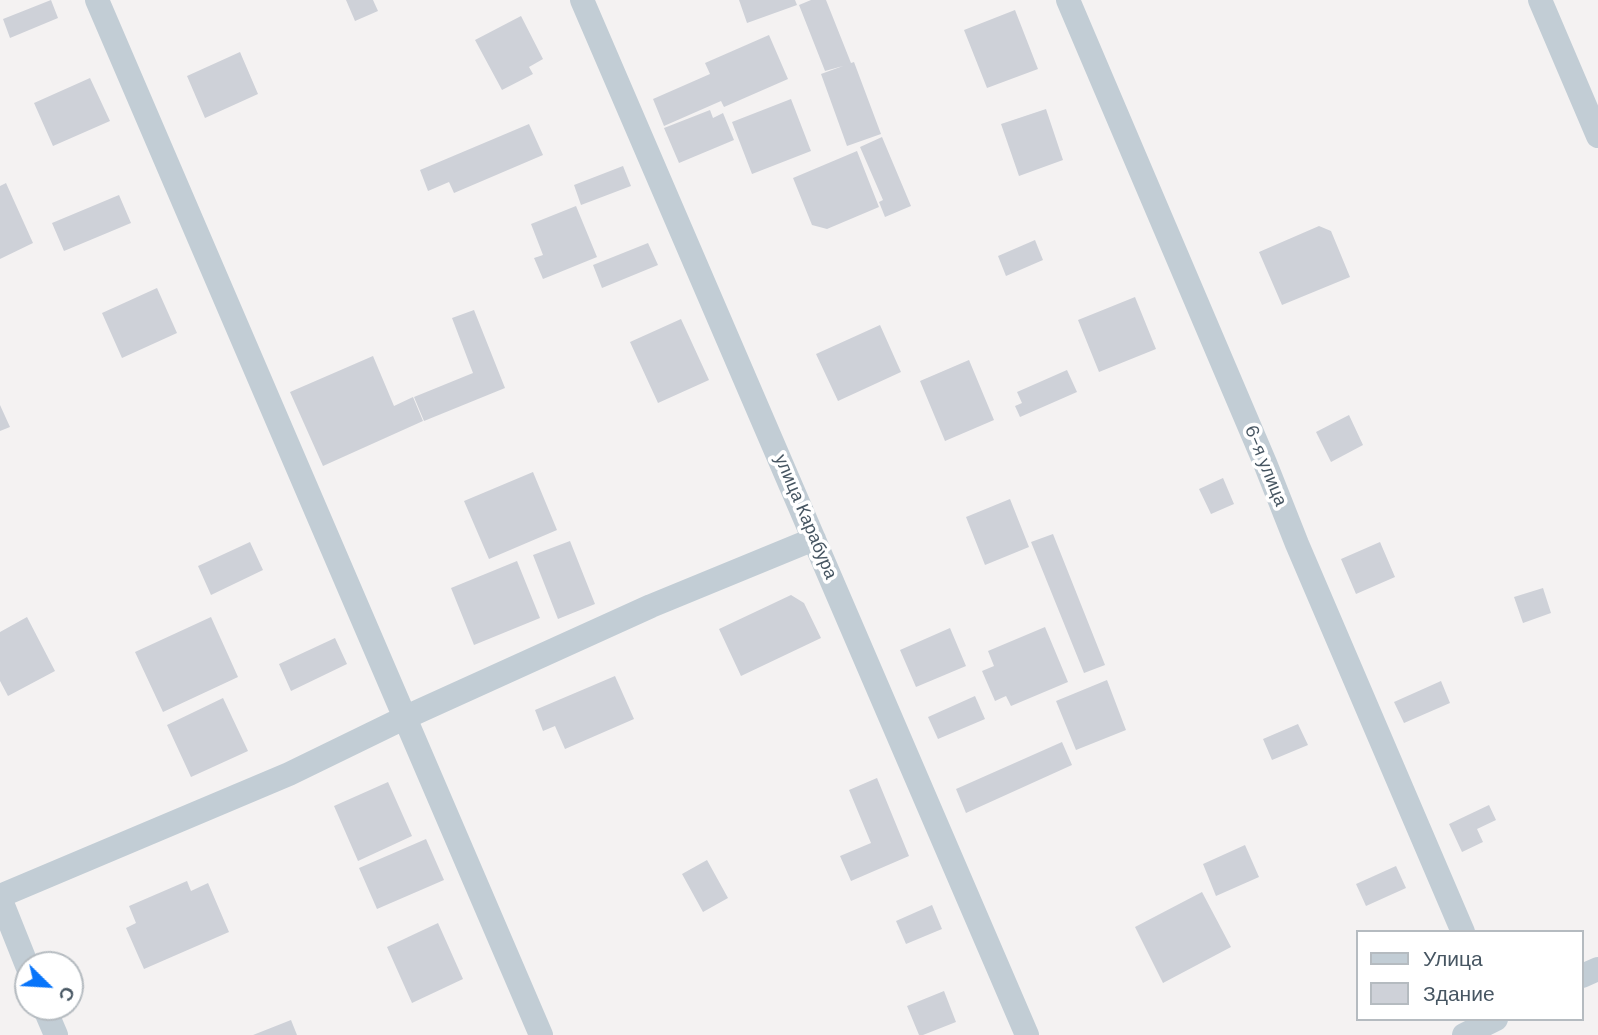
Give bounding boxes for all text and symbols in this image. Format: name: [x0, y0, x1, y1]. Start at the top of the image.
street label: 6-я улица: [1239, 423, 1291, 509]
street label: улица Карабура: [769, 451, 841, 583]
legend: [1356, 930, 1584, 1021]
text: Улица: [1423, 945, 1483, 973]
north arrow: [14, 951, 84, 1021]
text: Здание: [1423, 980, 1495, 1008]
text: С: [53, 983, 81, 1005]

